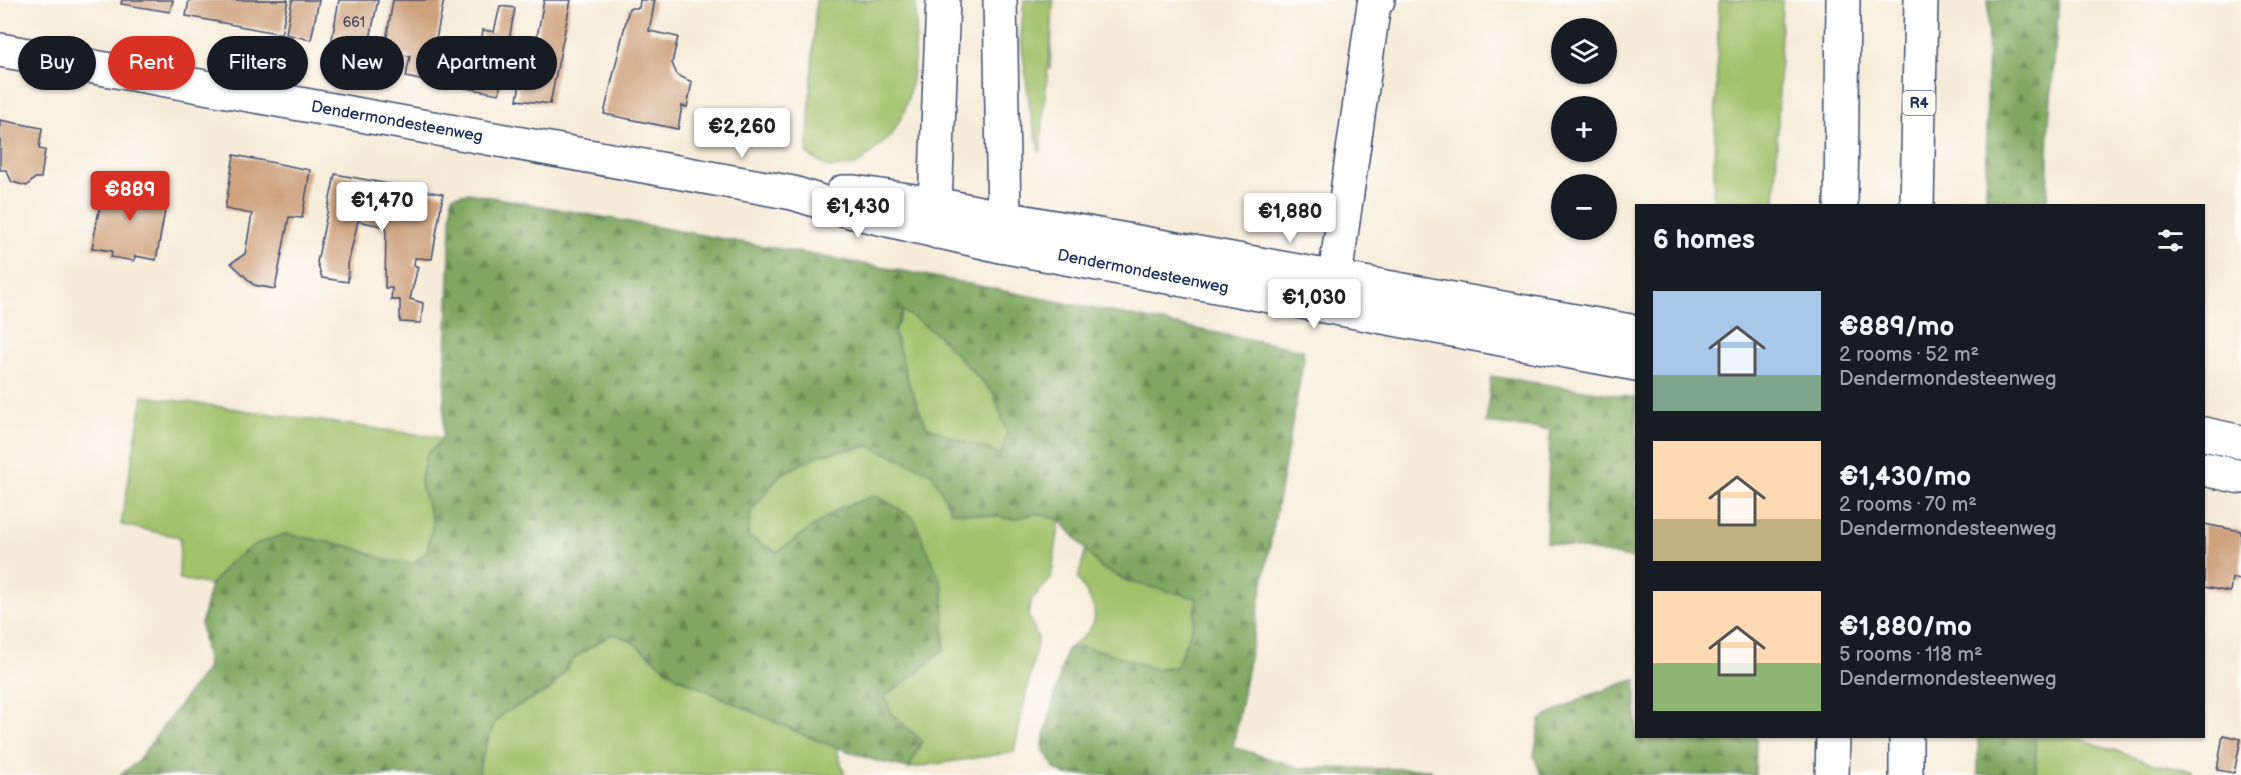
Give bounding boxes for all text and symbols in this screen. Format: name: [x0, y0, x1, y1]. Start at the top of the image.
house number: 661: [343, 14, 365, 31]
map controls: [1551, 18, 1617, 240]
button: layers: [1551, 18, 1617, 84]
chip: Buy: [18, 36, 96, 90]
chip: Rent: [108, 36, 195, 90]
chip: Filters: [207, 36, 308, 90]
chip: New: [320, 36, 404, 90]
chip: Apartment: [416, 36, 557, 90]
road number: R4: [1902, 91, 1936, 115]
button: +: [1551, 96, 1617, 162]
street label: Dendermondesteenweg: [310, 98, 484, 146]
pin: €2,260: [693, 108, 791, 159]
text: €2,260: [708, 115, 776, 139]
pin: €889: [94, 171, 166, 222]
button: −: [1551, 174, 1617, 240]
text: €889: [105, 178, 155, 202]
pin: €1,470: [333, 182, 431, 233]
pin: €1,430: [809, 188, 907, 239]
text: €1,470: [350, 189, 414, 213]
pin: €1,880: [1241, 193, 1339, 244]
text: €1,430: [826, 195, 890, 219]
text: €1,880: [1258, 200, 1322, 224]
icon: filters: [2154, 224, 2187, 257]
text: 6 homes: [1653, 225, 1755, 256]
street label: Dendermondesteenweg: [1056, 246, 1230, 298]
pin: €1,030: [1265, 279, 1363, 330]
text: €1,030: [1282, 286, 1346, 310]
text: €889/mo: [1839, 312, 1954, 343]
icon: home: [1701, 315, 1773, 387]
text: 2 rooms · 52 m²: [1839, 343, 1979, 367]
text: Dendermondesteenweg: [1839, 367, 2056, 391]
text: €1,430/mo: [1839, 462, 1971, 493]
icon: home: [1701, 465, 1773, 537]
text: 2 rooms · 70 m²: [1839, 493, 1977, 517]
text: Dendermondesteenweg: [1839, 517, 2056, 541]
text: €1,880/mo: [1839, 612, 1972, 643]
icon: home: [1701, 615, 1773, 687]
text: 5 rooms · 118 m²: [1839, 643, 1983, 667]
text: Dendermondesteenweg: [1839, 667, 2056, 691]

